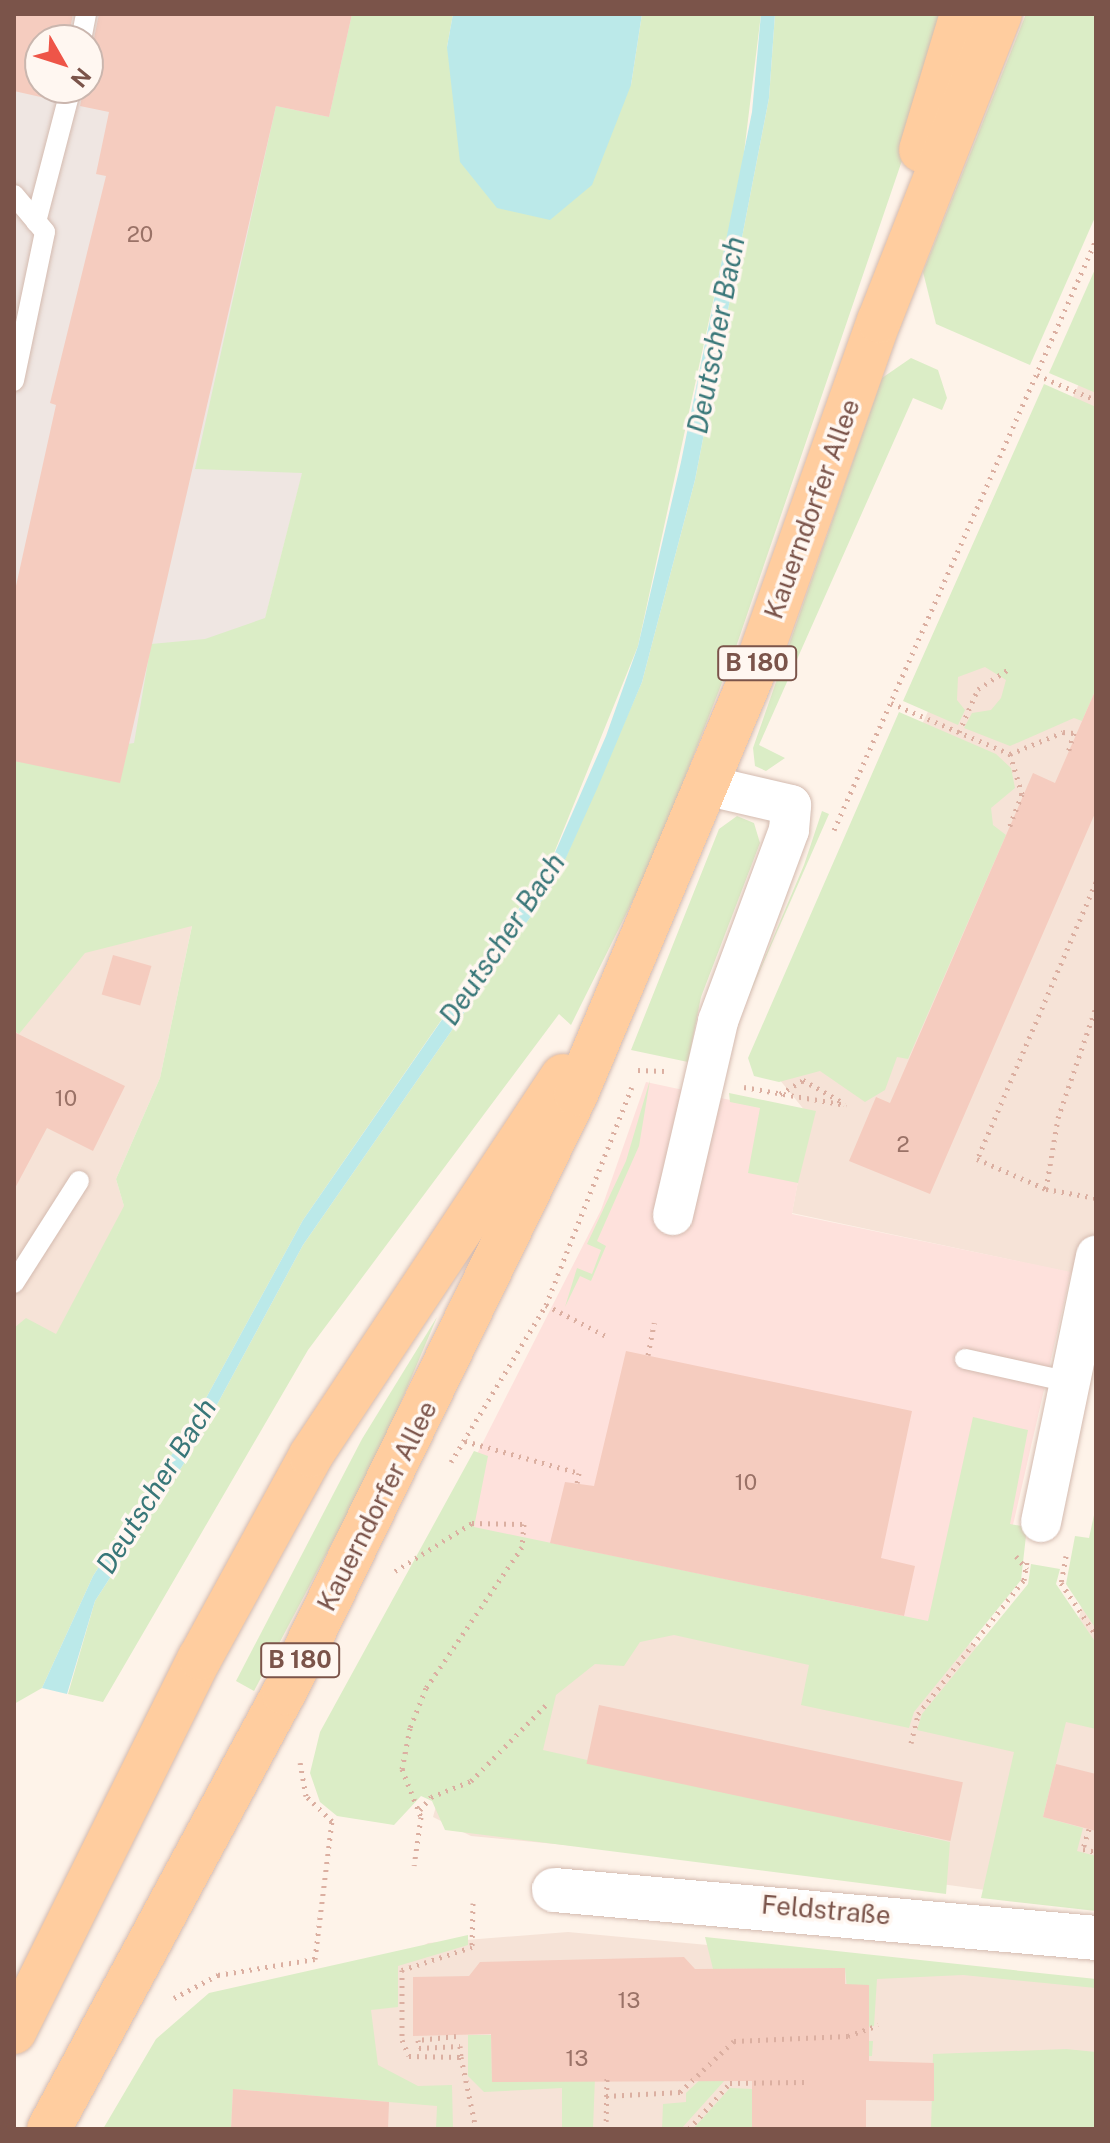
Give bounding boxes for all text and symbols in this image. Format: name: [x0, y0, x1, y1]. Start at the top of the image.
north arrow: [24, 24, 104, 104]
text: N: [66, 63, 97, 93]
house number: 20: [127, 222, 153, 248]
water label: Deutscher Bach: [680, 234, 752, 436]
street label: Kauerndorfer Allee: [758, 395, 866, 623]
road number: B 180: [717, 643, 797, 683]
water label: Deutscher Bach: [432, 847, 572, 1031]
house number: 10: [55, 1086, 77, 1112]
house number: 2: [896, 1132, 910, 1158]
water label: Deutscher Bach: [89, 1392, 223, 1580]
street label: Kauerndorfer Allee: [311, 1396, 443, 1616]
house number: 10: [735, 1470, 757, 1496]
road number: B 180: [260, 1640, 340, 1680]
street label: Feldstraße: [760, 1889, 892, 1931]
house number: 13: [618, 1988, 640, 2014]
house number: 13: [566, 2046, 588, 2072]

